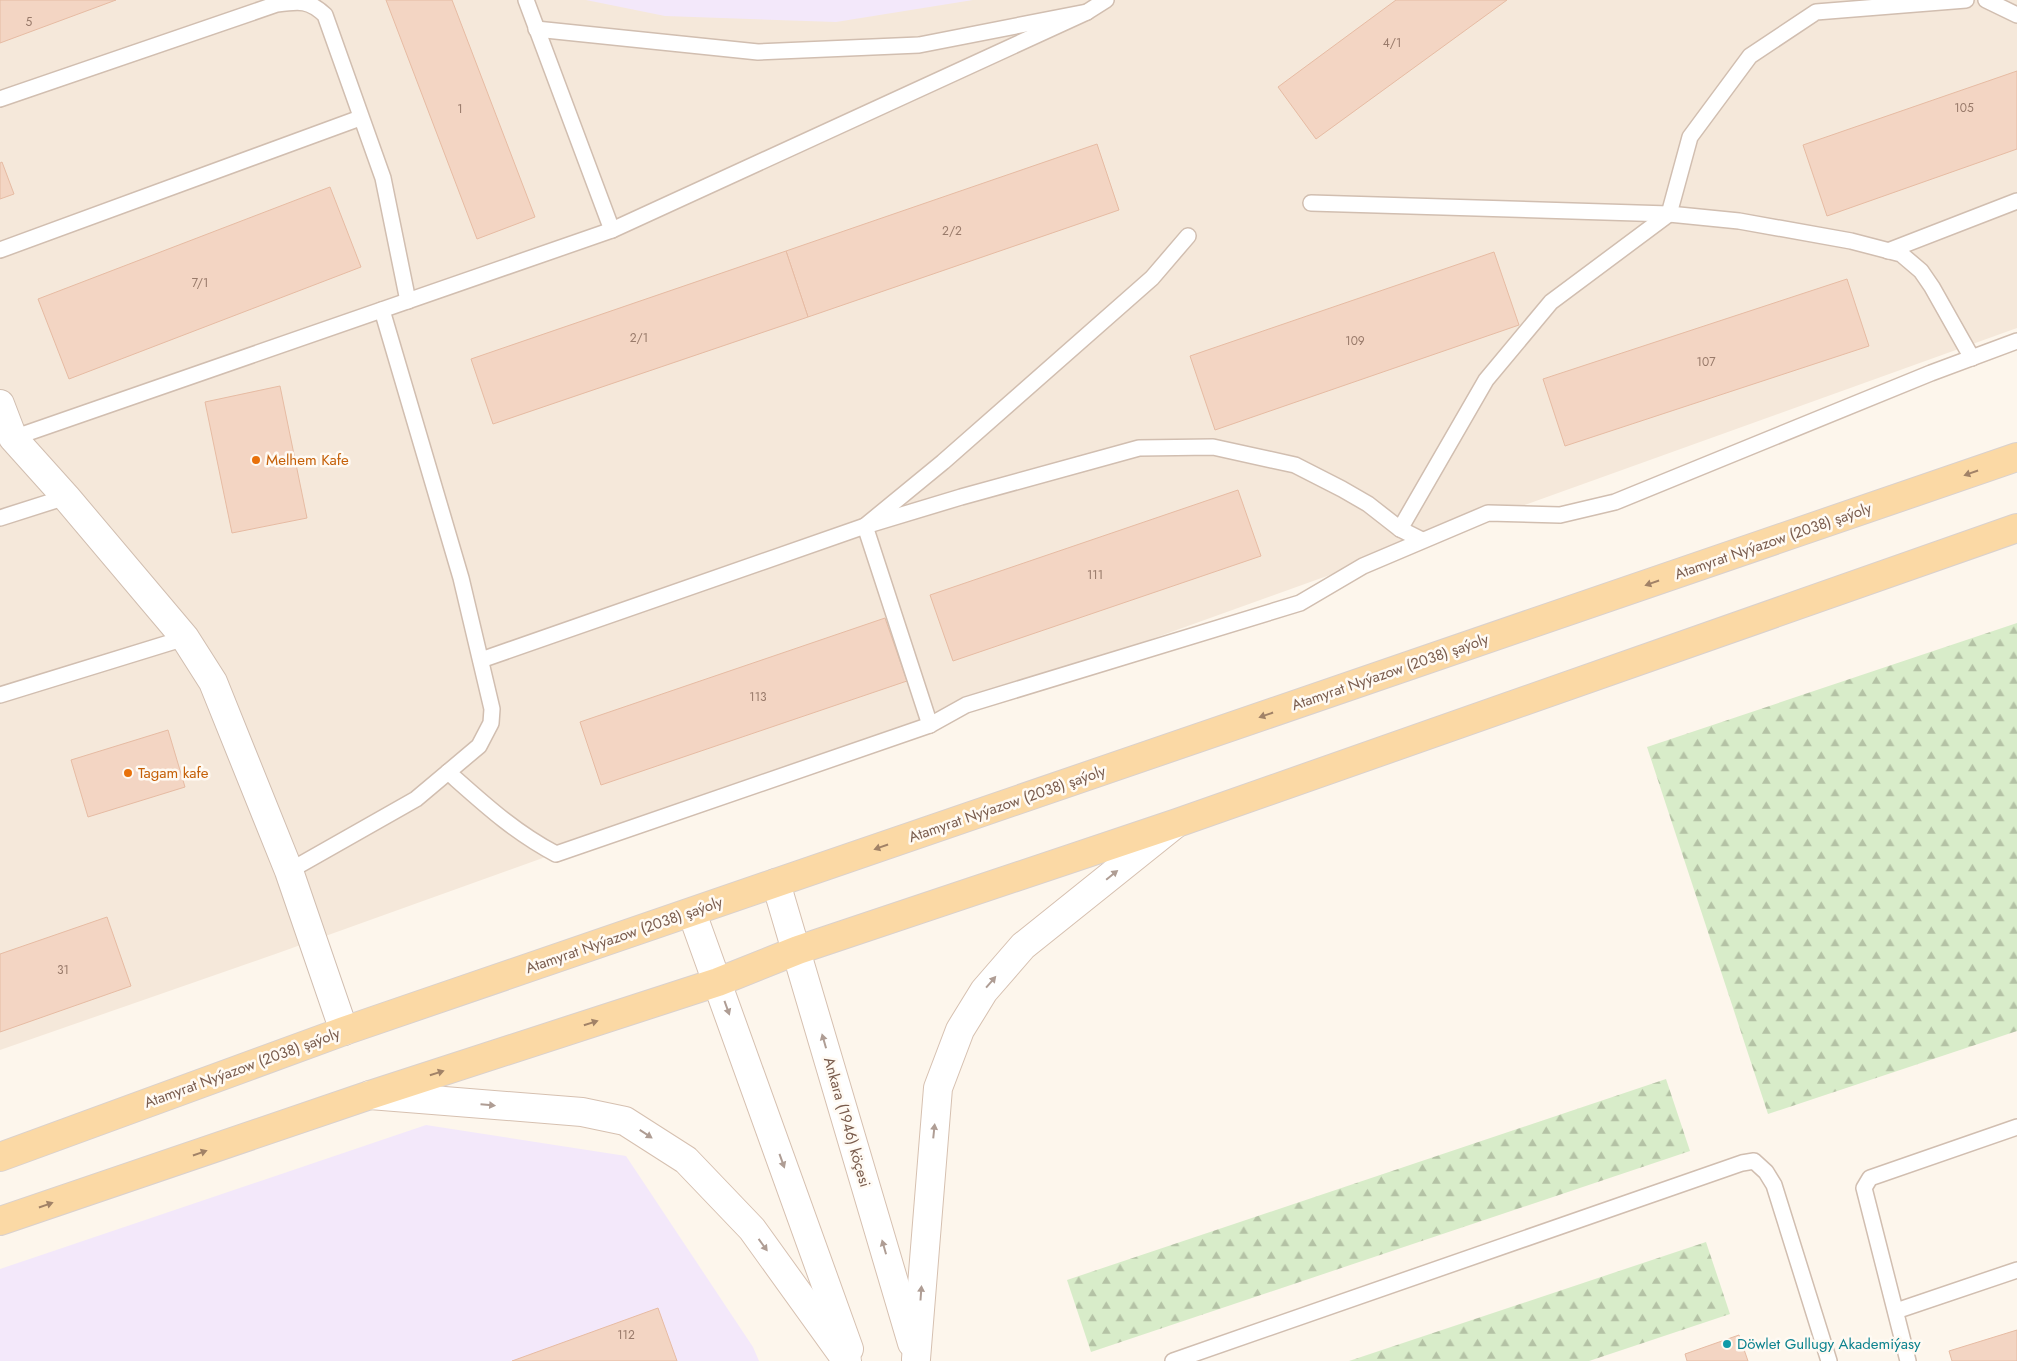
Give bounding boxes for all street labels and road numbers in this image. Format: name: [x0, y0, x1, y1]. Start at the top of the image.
street label: Atamyrat Nyýazow (2038) şaýoly: [1672, 497, 1875, 585]
street label: Atamyrat Nyýazow (2038) şaýoly: [1289, 628, 1492, 716]
street label: Atamyrat Nyýazow (2038) şaýoly: [906, 760, 1109, 848]
street label: Atamyrat Nyýazow (2038) şaýoly: [523, 891, 726, 979]
street label: Atamyrat Nyýazow (2038) şaýoly: [141, 1022, 343, 1114]
street label: Ankara (1946) köçesi: [818, 1054, 876, 1190]

